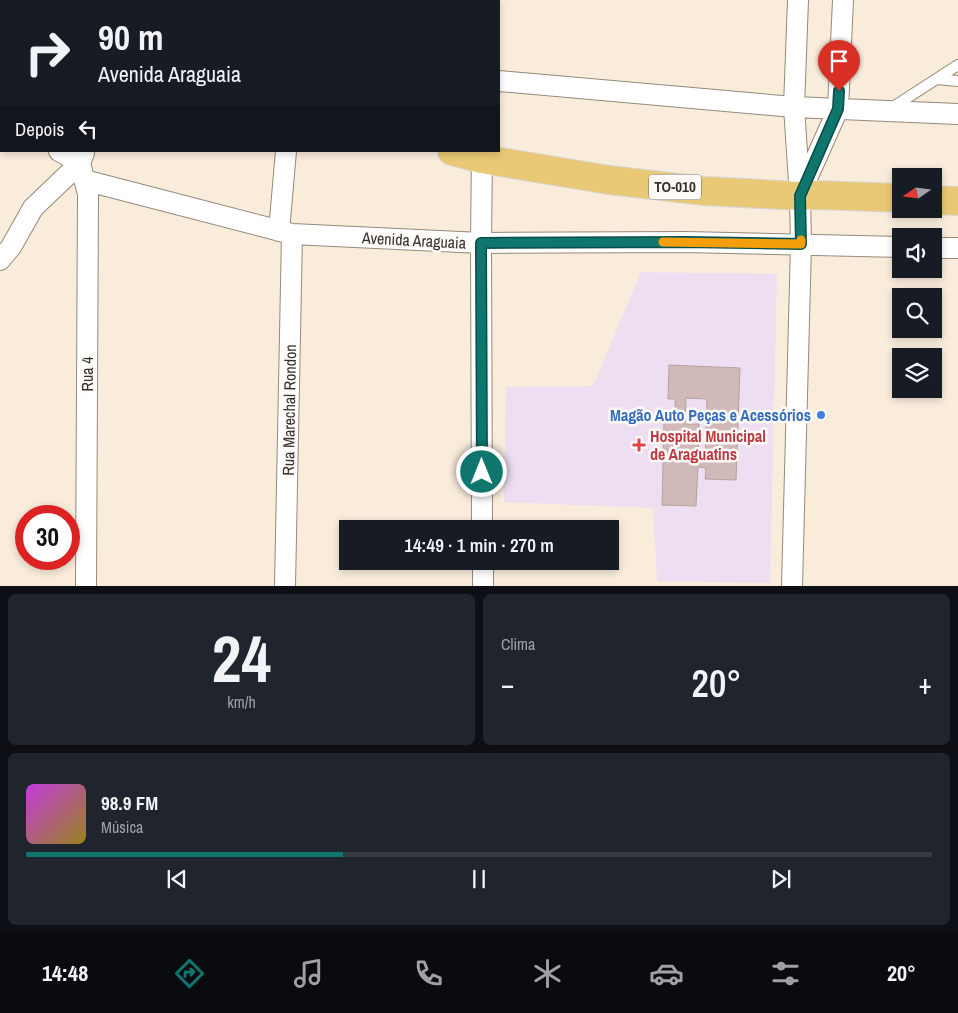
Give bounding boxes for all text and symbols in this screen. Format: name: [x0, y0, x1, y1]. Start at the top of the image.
text: 90 m: [98, 14, 163, 61]
icon: right: [15, 20, 80, 85]
pin: [818, 40, 860, 91]
icon: arrive: [825, 47, 853, 75]
text: Avenida Araguaia: [98, 59, 241, 89]
icon: left: [74, 115, 102, 143]
text: Depois: [15, 116, 64, 142]
north arrow: [892, 168, 942, 218]
map controls: [892, 168, 942, 398]
road number: TO-010: [649, 174, 701, 200]
street label: Avenida Araguaia: [360, 226, 467, 254]
button: sound: [892, 228, 942, 278]
button: search: [892, 288, 942, 338]
street label: Rua Marechal Rondon: [277, 344, 301, 476]
button: layers: [892, 348, 942, 398]
street label: Rua 4: [76, 356, 98, 392]
place label: Magão Auto Peças e Acessórios: [610, 404, 811, 426]
marker: Magão Auto Peças e Acessórios: [815, 409, 827, 421]
place label: Hospital Municipal de Araguatins: [650, 425, 766, 465]
marker: Hospital Municipal de Araguatins: [632, 438, 646, 452]
position arrow: [455, 445, 507, 497]
speed limit sign: 30: [15, 505, 80, 570]
text: 14:49 · 1 min · 270 m: [404, 532, 554, 558]
text: 24: [212, 615, 271, 702]
text: Clima: [501, 633, 535, 655]
text: 20°: [692, 658, 741, 709]
text: −: [501, 665, 514, 703]
text: +: [919, 665, 932, 703]
text: km/h: [227, 691, 256, 713]
text: 98.9 FM: [101, 790, 158, 816]
text: Música: [101, 816, 143, 838]
icon: previous: [163, 865, 191, 893]
icon: pause: [465, 865, 493, 893]
icon: next: [767, 865, 795, 893]
icon: directions: [172, 956, 207, 991]
icon: music: [291, 956, 326, 991]
icon: phone: [411, 956, 446, 991]
icon: climate: [530, 956, 565, 991]
icon: car: [649, 956, 684, 991]
icon: filters: [768, 956, 803, 991]
text: 14:48: [42, 958, 88, 988]
text: 20°: [887, 958, 916, 988]

